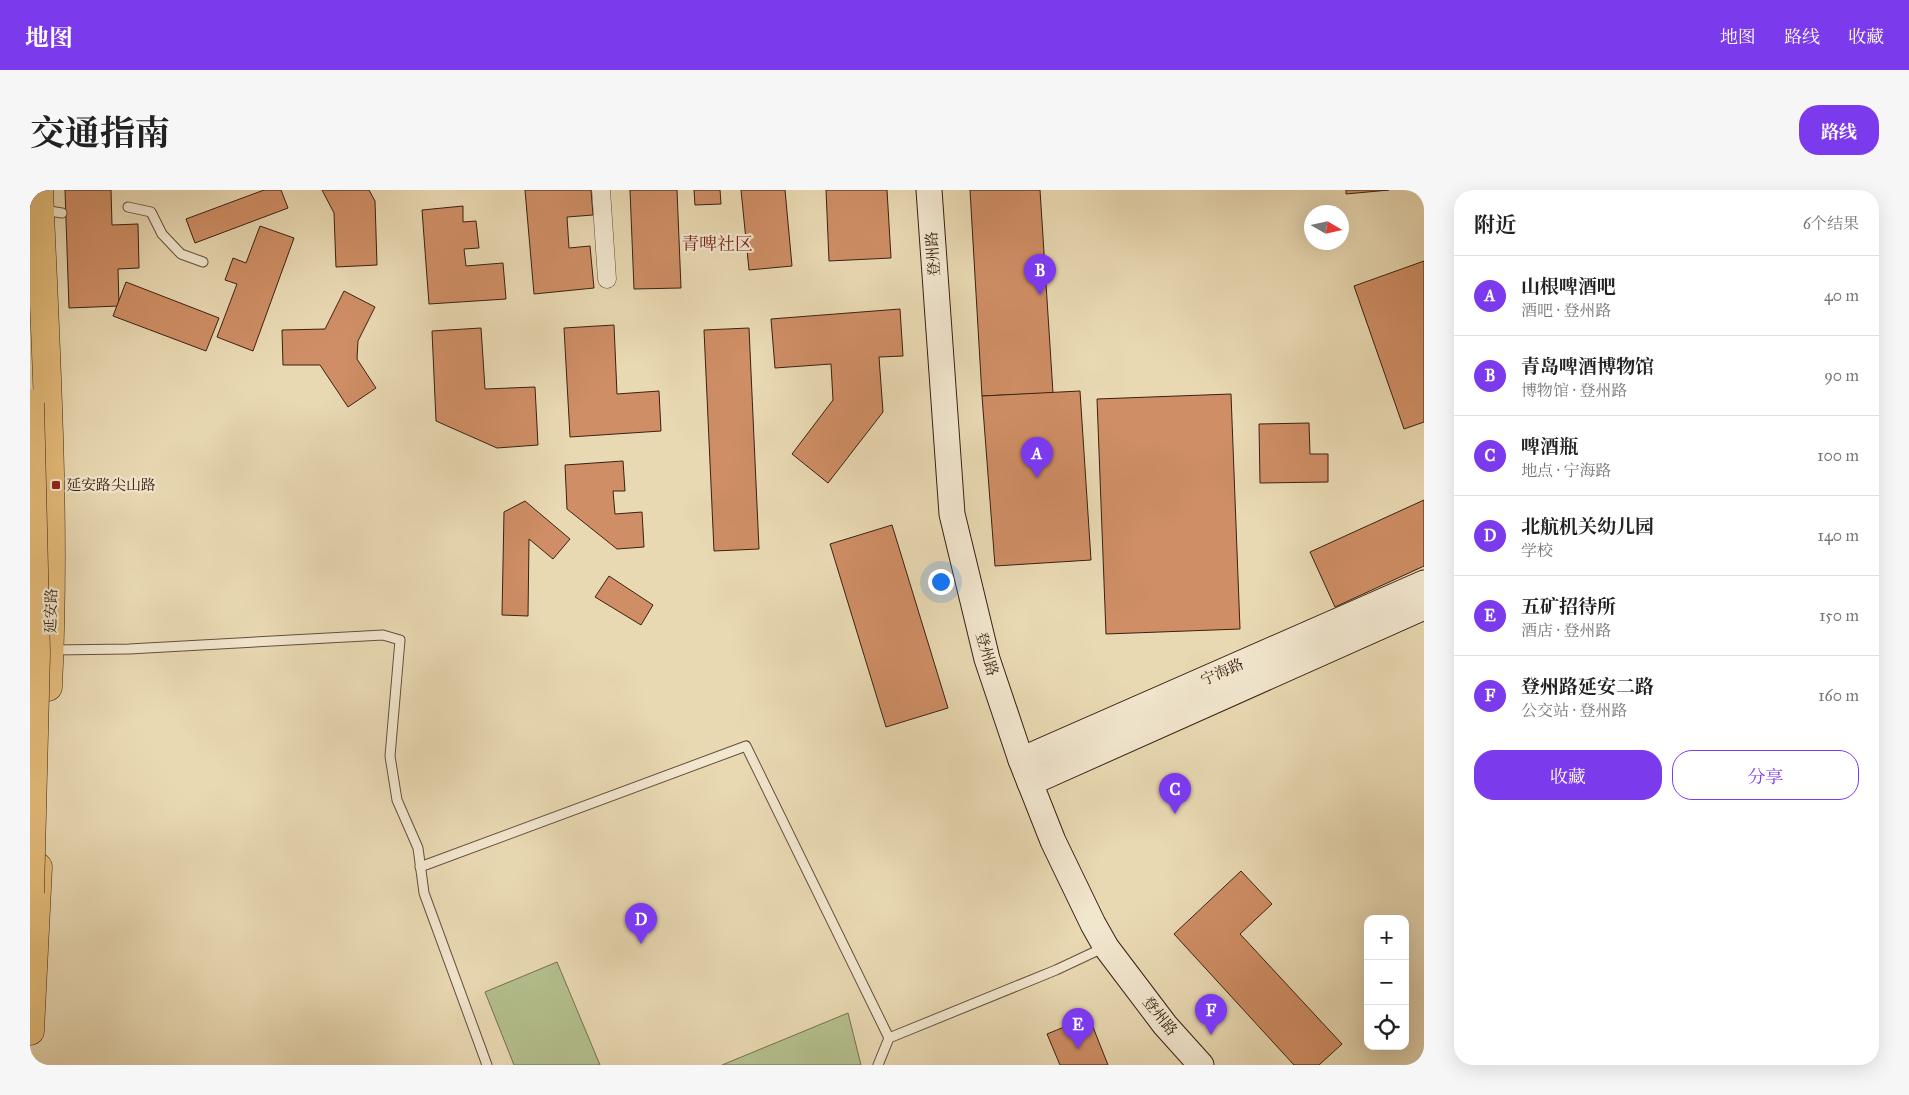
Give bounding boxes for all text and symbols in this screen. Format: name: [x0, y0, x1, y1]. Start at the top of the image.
text: 地图: [25, 23, 73, 53]
text: 地图: [1720, 26, 1756, 48]
text: 路线: [1784, 26, 1820, 48]
text: 收藏: [1848, 26, 1884, 48]
button: 路线: [1799, 105, 1879, 155]
text: 交通指南: [30, 112, 170, 155]
north arrow: [1304, 205, 1349, 250]
text: 附近: [1474, 212, 1516, 238]
text: 6个结果: [1803, 214, 1859, 233]
street label: 登州路: [922, 231, 944, 277]
district label: 青啤社区: [681, 233, 753, 255]
pin: B: [1024, 254, 1056, 295]
text: 山根啤酒吧: [1521, 275, 1616, 298]
text: A: [1485, 286, 1495, 305]
text: 40 m: [1824, 286, 1859, 305]
text: 酒吧 · 登州路: [1521, 301, 1611, 320]
text: 青岛啤酒博物馆: [1521, 355, 1654, 378]
text: B: [1485, 366, 1495, 385]
text: 90 m: [1824, 366, 1859, 385]
text: 博物馆 · 登州路: [1521, 381, 1627, 400]
text: 啤酒瓶: [1521, 435, 1578, 458]
pin: A: [1021, 437, 1053, 478]
text: C: [1485, 446, 1495, 465]
text: 100 m: [1817, 446, 1859, 465]
text: 地点 · 宁海路: [1521, 461, 1611, 480]
place label: 延安路尖山路: [66, 476, 156, 494]
marker: 延安路尖山路: [50, 479, 62, 491]
text: 北航机关幼儿园: [1521, 515, 1654, 538]
text: D: [1484, 526, 1496, 545]
text: 140 m: [1818, 526, 1859, 545]
text: 学校: [1521, 541, 1553, 560]
your location: [928, 569, 954, 595]
street label: 延安路: [42, 588, 60, 634]
text: 五矿招待所: [1521, 595, 1616, 618]
text: E: [1484, 606, 1496, 625]
text: 150 m: [1819, 606, 1859, 625]
text: 酒店 · 登州路: [1521, 621, 1611, 640]
street label: 登州路: [972, 630, 1002, 678]
street label: 宁海路: [1198, 655, 1246, 689]
text: 登州路延安二路: [1521, 675, 1654, 698]
text: F: [1485, 686, 1495, 705]
text: 160 m: [1818, 686, 1859, 705]
text: 公交站 · 登州路: [1521, 701, 1627, 720]
button: 收藏: [1474, 750, 1662, 800]
button: 分享: [1672, 750, 1859, 800]
pin: C: [1159, 773, 1191, 814]
pin: D: [625, 903, 657, 944]
map controls: [1364, 915, 1409, 1050]
button: +: [1364, 915, 1409, 960]
button: −: [1364, 960, 1409, 1005]
street label: 登州路: [1139, 993, 1181, 1039]
pin: F: [1195, 994, 1227, 1035]
button: locate: [1364, 1005, 1409, 1050]
pin: E: [1062, 1008, 1094, 1049]

